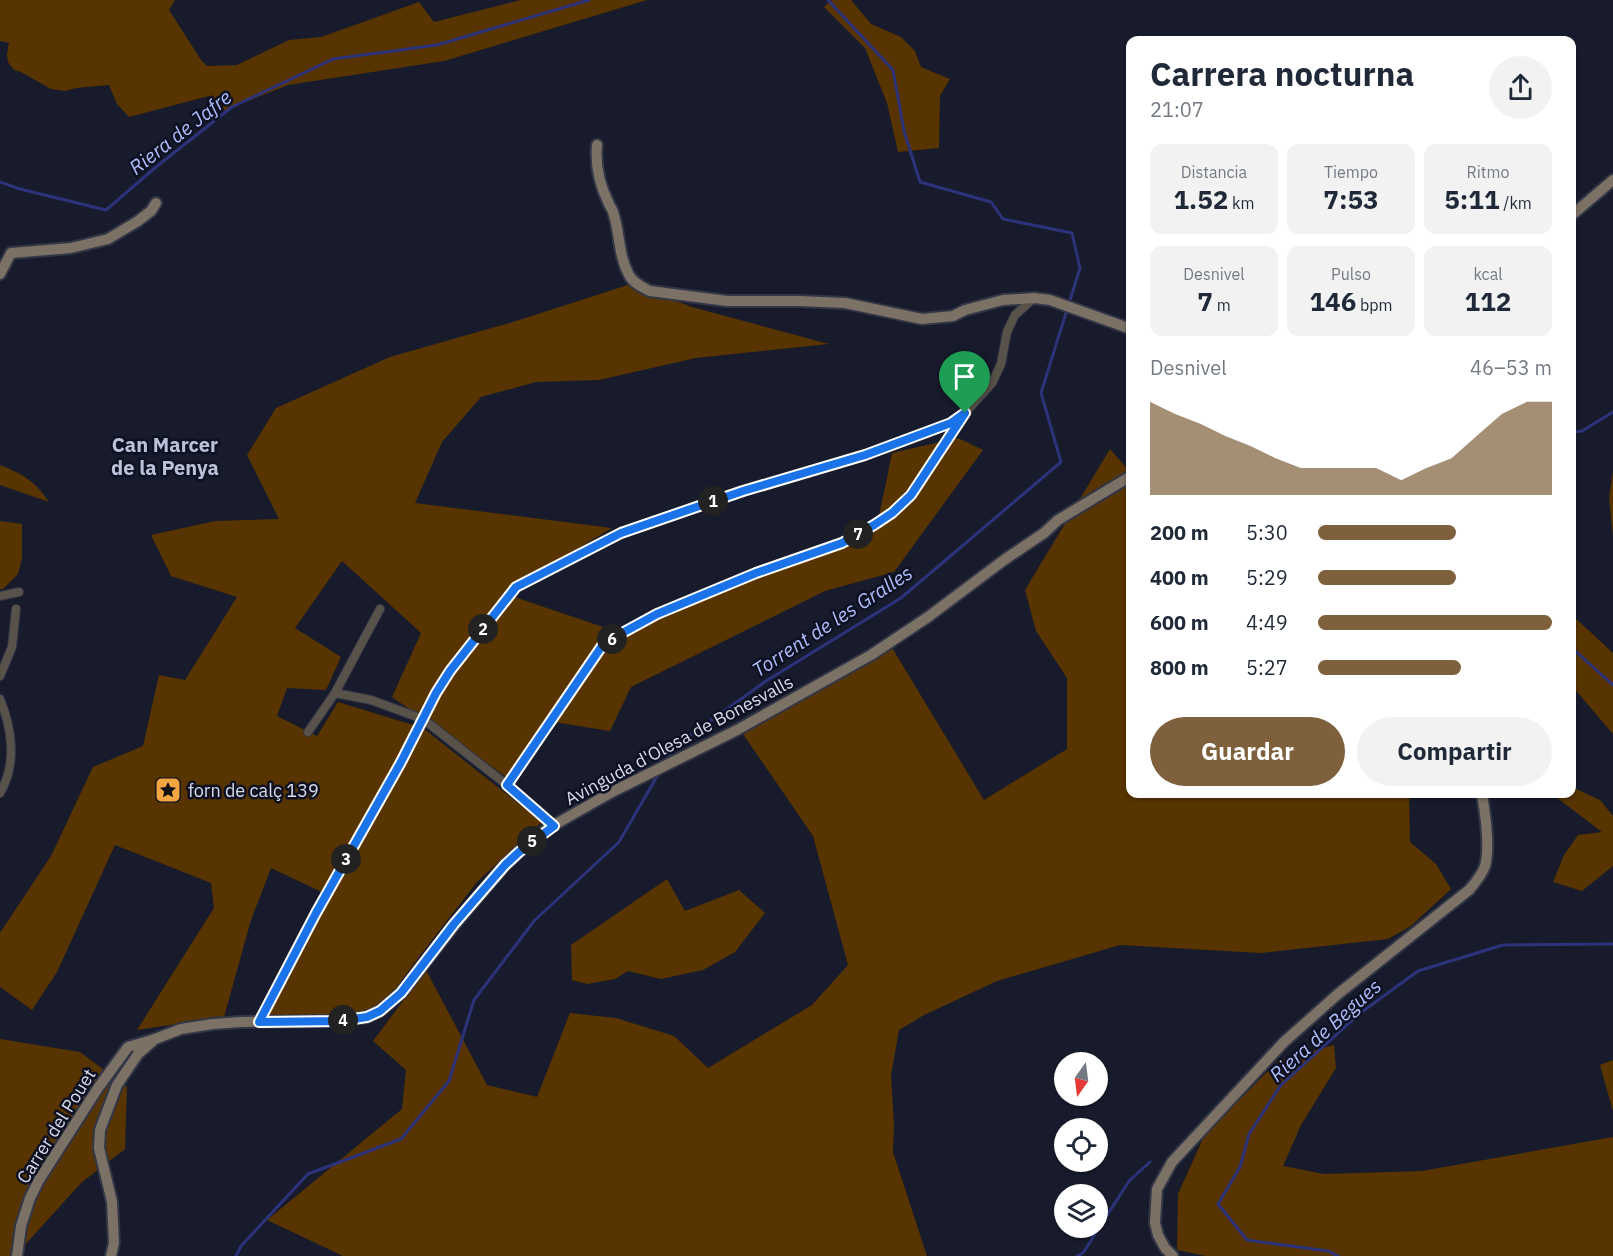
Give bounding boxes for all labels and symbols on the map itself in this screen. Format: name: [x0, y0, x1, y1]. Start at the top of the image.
water label: Riera de Jafre: [123, 83, 237, 181]
pin: [939, 351, 990, 413]
district label: Can Marcer de la Penya: [111, 431, 219, 481]
pin: 1: [698, 486, 728, 516]
pin: 7: [843, 519, 873, 549]
water label: Torrent de les Gralles: [747, 559, 917, 683]
pin: 2: [468, 614, 498, 644]
pin: 6: [597, 624, 627, 654]
street label: Avinguda d'Olesa de Bonesvalls: [561, 670, 797, 810]
place icon: forn de calç 139: [153, 775, 183, 805]
place label: forn de calç 139: [188, 779, 319, 802]
pin: 5: [517, 826, 547, 856]
pin: 3: [331, 844, 361, 874]
water label: Riera de Begues: [1263, 973, 1387, 1087]
pin: 4: [328, 1005, 358, 1035]
north arrow: [1054, 1052, 1108, 1106]
street label: Carrer del Pouet: [11, 1064, 101, 1188]

